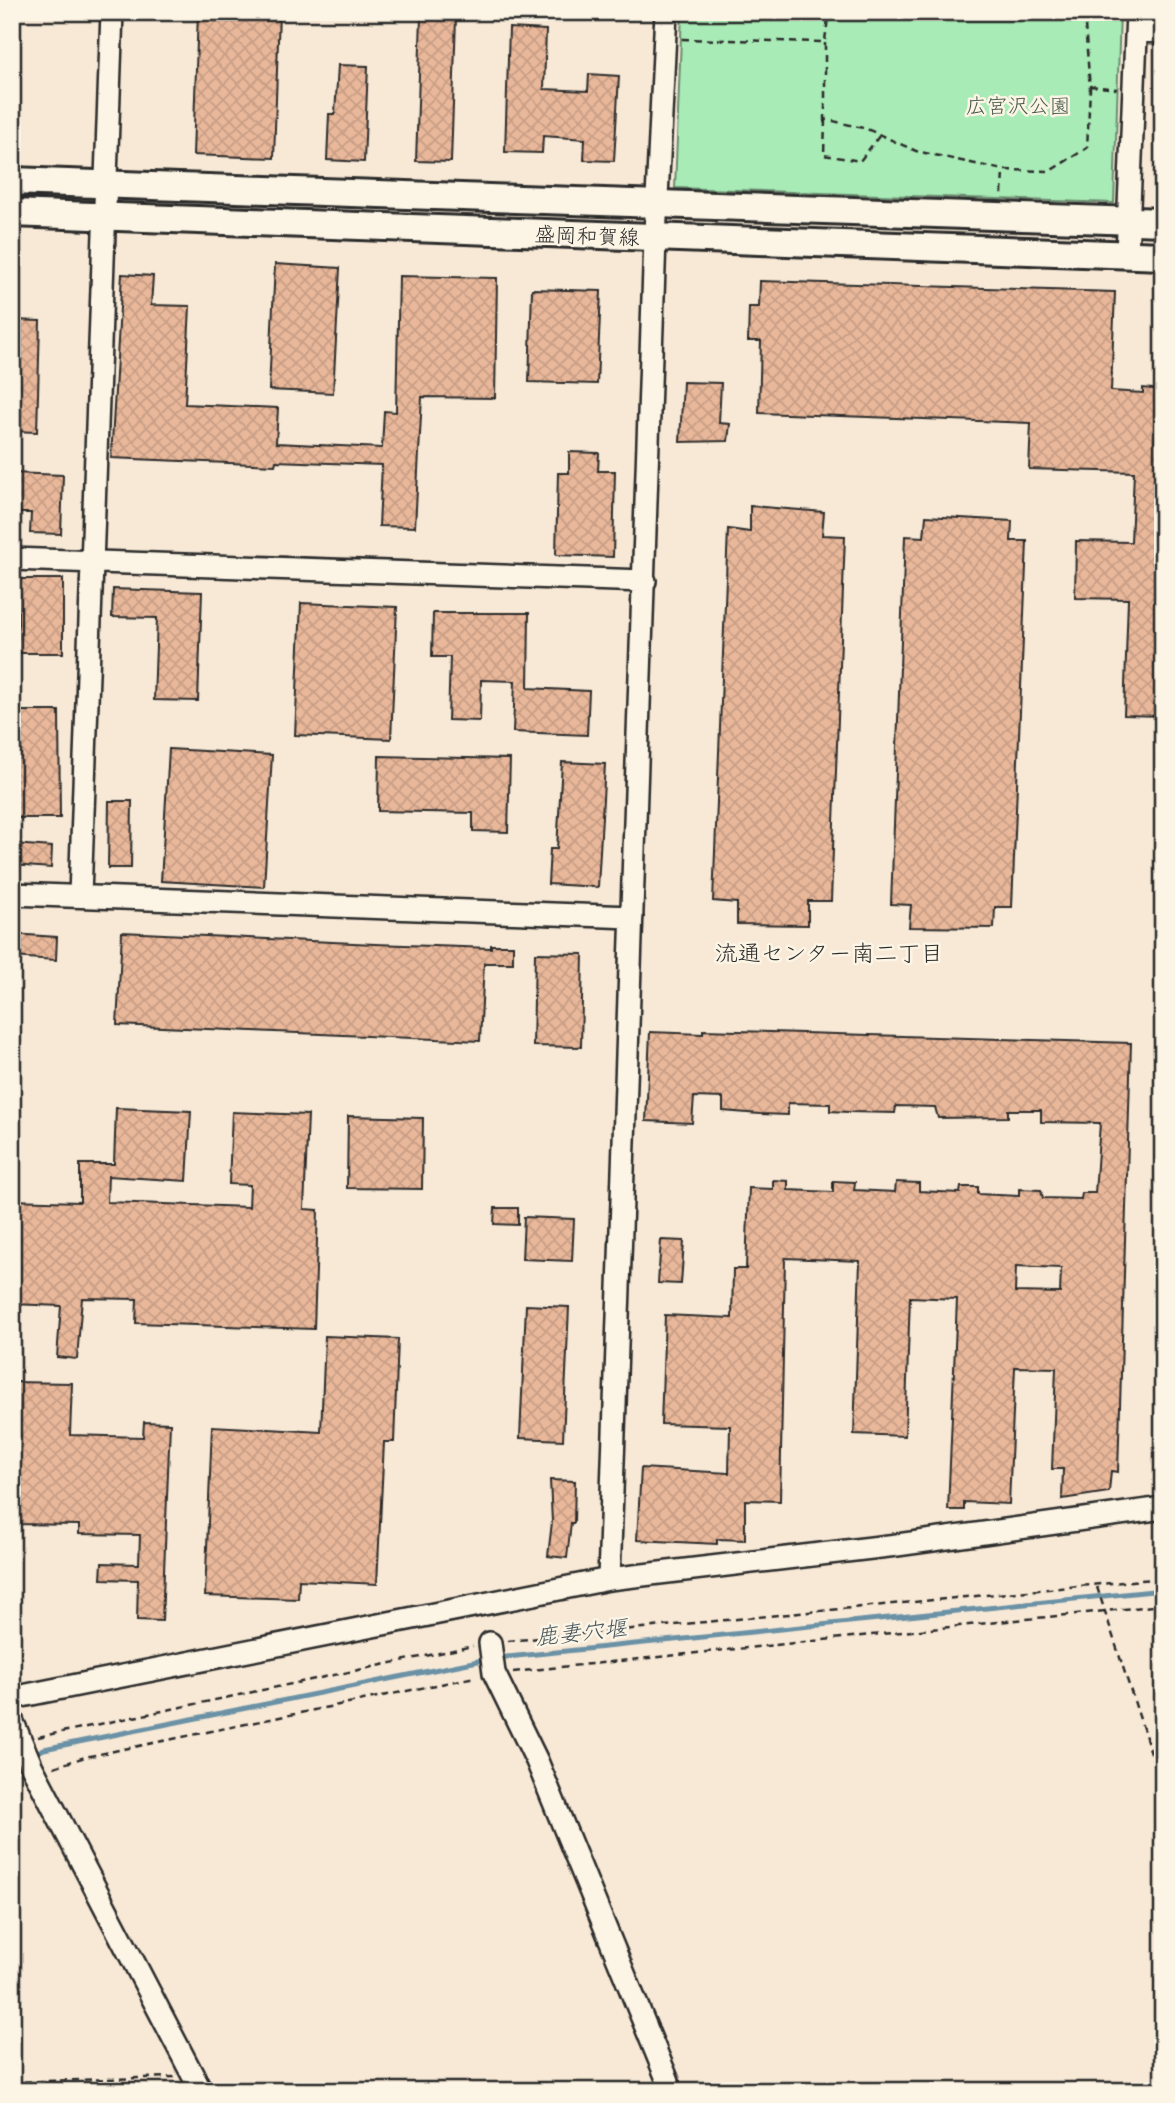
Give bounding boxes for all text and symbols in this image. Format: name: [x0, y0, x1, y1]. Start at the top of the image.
park label: 広宮沢公園: [966, 92, 1071, 121]
street label: 盛岡和賀線: [534, 220, 640, 253]
district label: 流通センター南二丁目: [714, 938, 944, 970]
water label: 鹿妻穴堰: [534, 1612, 632, 1654]

